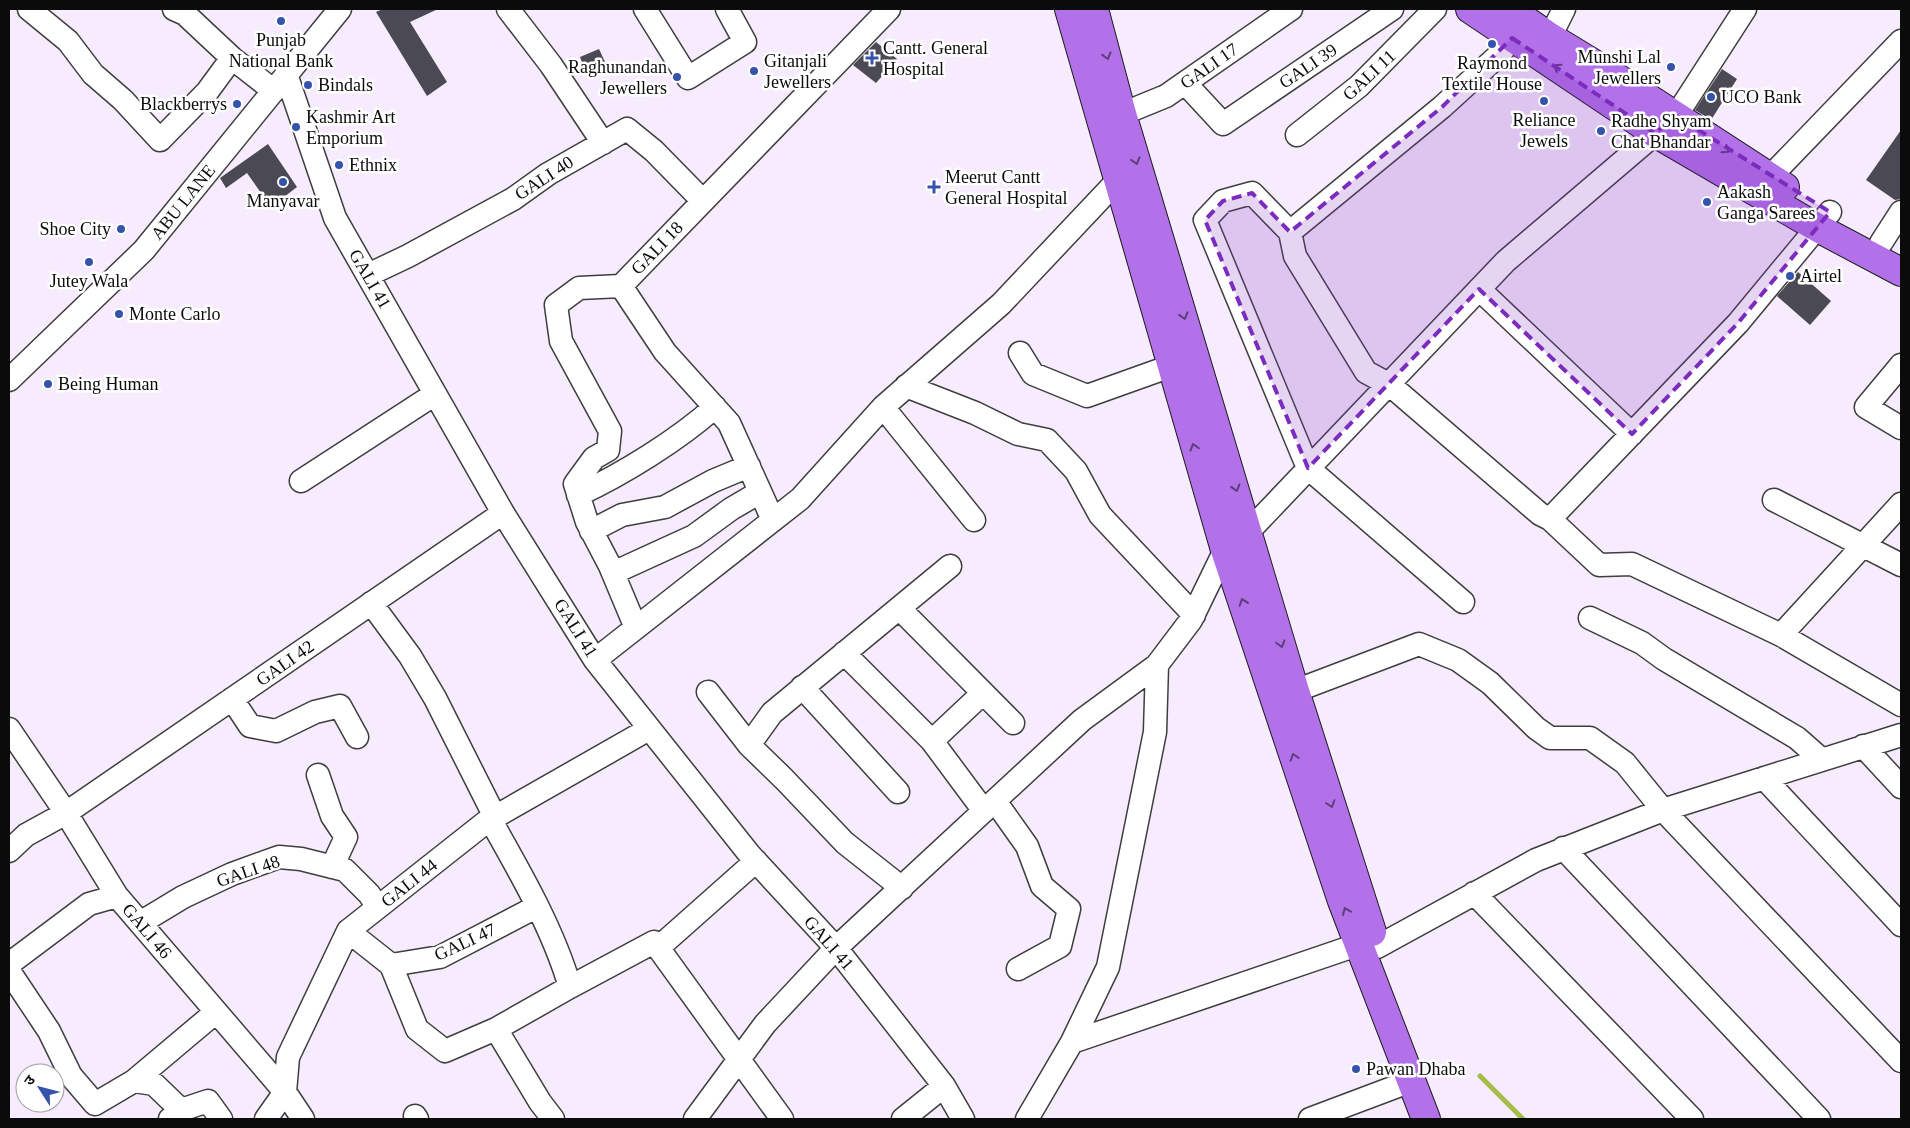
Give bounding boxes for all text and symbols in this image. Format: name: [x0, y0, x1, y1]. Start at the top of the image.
marker: Punjab National Bank: [275, 15, 287, 27]
place label: Punjab National Bank: [229, 30, 333, 71]
place label: Cantt. General Hospital: [883, 38, 988, 79]
marker: Raymond Textile House: [1486, 38, 1498, 50]
street label: GALI 17: [1176, 39, 1242, 93]
street label: GALI 39: [1275, 39, 1341, 93]
street label: GALI 11: [1338, 46, 1400, 104]
place label: Munshi Lal Jewellers: [1578, 47, 1661, 88]
place label: Gitanjali Jewellers: [764, 51, 831, 92]
marker: Cantt. General Hospital: [865, 51, 879, 65]
one-way arrow: [1101, 51, 1112, 60]
place label: Raymond Textile House: [1442, 53, 1542, 94]
place label: Raghunandan Jewellers: [568, 57, 667, 98]
marker: Munshi Lal Jewellers: [1665, 61, 1677, 73]
one-way arrow: [1553, 64, 1562, 74]
marker: Gitanjali Jewellers: [748, 65, 760, 77]
marker: Raghunandan Jewellers: [671, 71, 683, 83]
place label: Bindals: [318, 75, 373, 95]
marker: Bindals: [302, 79, 314, 91]
place label: UCO Bank: [1721, 87, 1802, 107]
marker: UCO Bank: [1705, 91, 1717, 103]
place label: Blackberrys: [140, 94, 227, 114]
marker: Reliance Jewels: [1538, 95, 1550, 107]
marker: Blackberrys: [231, 98, 243, 110]
place label: Kashmir Art Emporium: [306, 107, 396, 148]
place label: Reliance Jewels: [1513, 110, 1575, 151]
place label: Radhe Shyam Chat Bhandar: [1611, 111, 1712, 152]
marker: Kashmir Art Emporium: [290, 121, 302, 133]
marker: Radhe Shyam Chat Bhandar: [1595, 125, 1607, 137]
one-way arrow: [1721, 143, 1730, 153]
street label: GALI 40: [511, 152, 577, 204]
place label: Ethnix: [349, 155, 397, 175]
one-way arrow: [1131, 156, 1141, 164]
marker: Ethnix: [333, 159, 345, 171]
street label: ABU LANE: [147, 161, 219, 243]
place label: Meerut Cantt General Hospital: [945, 167, 1067, 208]
marker: Manyavar: [277, 176, 289, 188]
marker: Meerut Cantt General Hospital: [927, 180, 941, 194]
place label: Aakash Ganga Sarees: [1717, 182, 1815, 223]
place label: Manyavar: [247, 191, 319, 211]
marker: Aakash Ganga Sarees: [1701, 196, 1713, 208]
street label: GALI 18: [627, 217, 687, 279]
place label: Shoe City: [39, 219, 111, 239]
marker: Shoe City: [115, 223, 127, 235]
street label: GALI 41: [345, 246, 395, 312]
marker: Jutey Wala: [83, 256, 95, 268]
place label: Airtel: [1800, 266, 1842, 286]
marker: Airtel: [1784, 270, 1796, 282]
place label: Jutey Wala: [50, 271, 128, 291]
place label: Monte Carlo: [129, 304, 221, 324]
marker: Monte Carlo: [113, 308, 125, 320]
one-way arrow: [1178, 311, 1188, 320]
place label: Being Human: [58, 374, 159, 394]
marker: Being Human: [42, 378, 54, 390]
one-way arrow: [1189, 443, 1200, 452]
one-way arrow: [1230, 484, 1240, 492]
street label: GALI 41: [550, 595, 602, 661]
one-way arrow: [1238, 599, 1248, 607]
street label: GALI 42: [252, 636, 318, 690]
one-way arrow: [1276, 640, 1286, 648]
one-way arrow: [1290, 753, 1300, 761]
one-way arrow: [1326, 800, 1336, 808]
street label: GALI 48: [214, 851, 282, 891]
street label: GALI 44: [377, 855, 441, 911]
street label: GALI 46: [118, 899, 176, 963]
one-way arrow: [1341, 907, 1351, 915]
street label: GALI 41: [800, 912, 858, 974]
street label: GALI 47: [431, 919, 499, 965]
place label: Pawan Dhaba: [1366, 1059, 1465, 1079]
north arrow: [15, 1063, 65, 1113]
marker: Pawan Dhaba: [1350, 1063, 1362, 1075]
text: उ: [21, 1072, 39, 1088]

